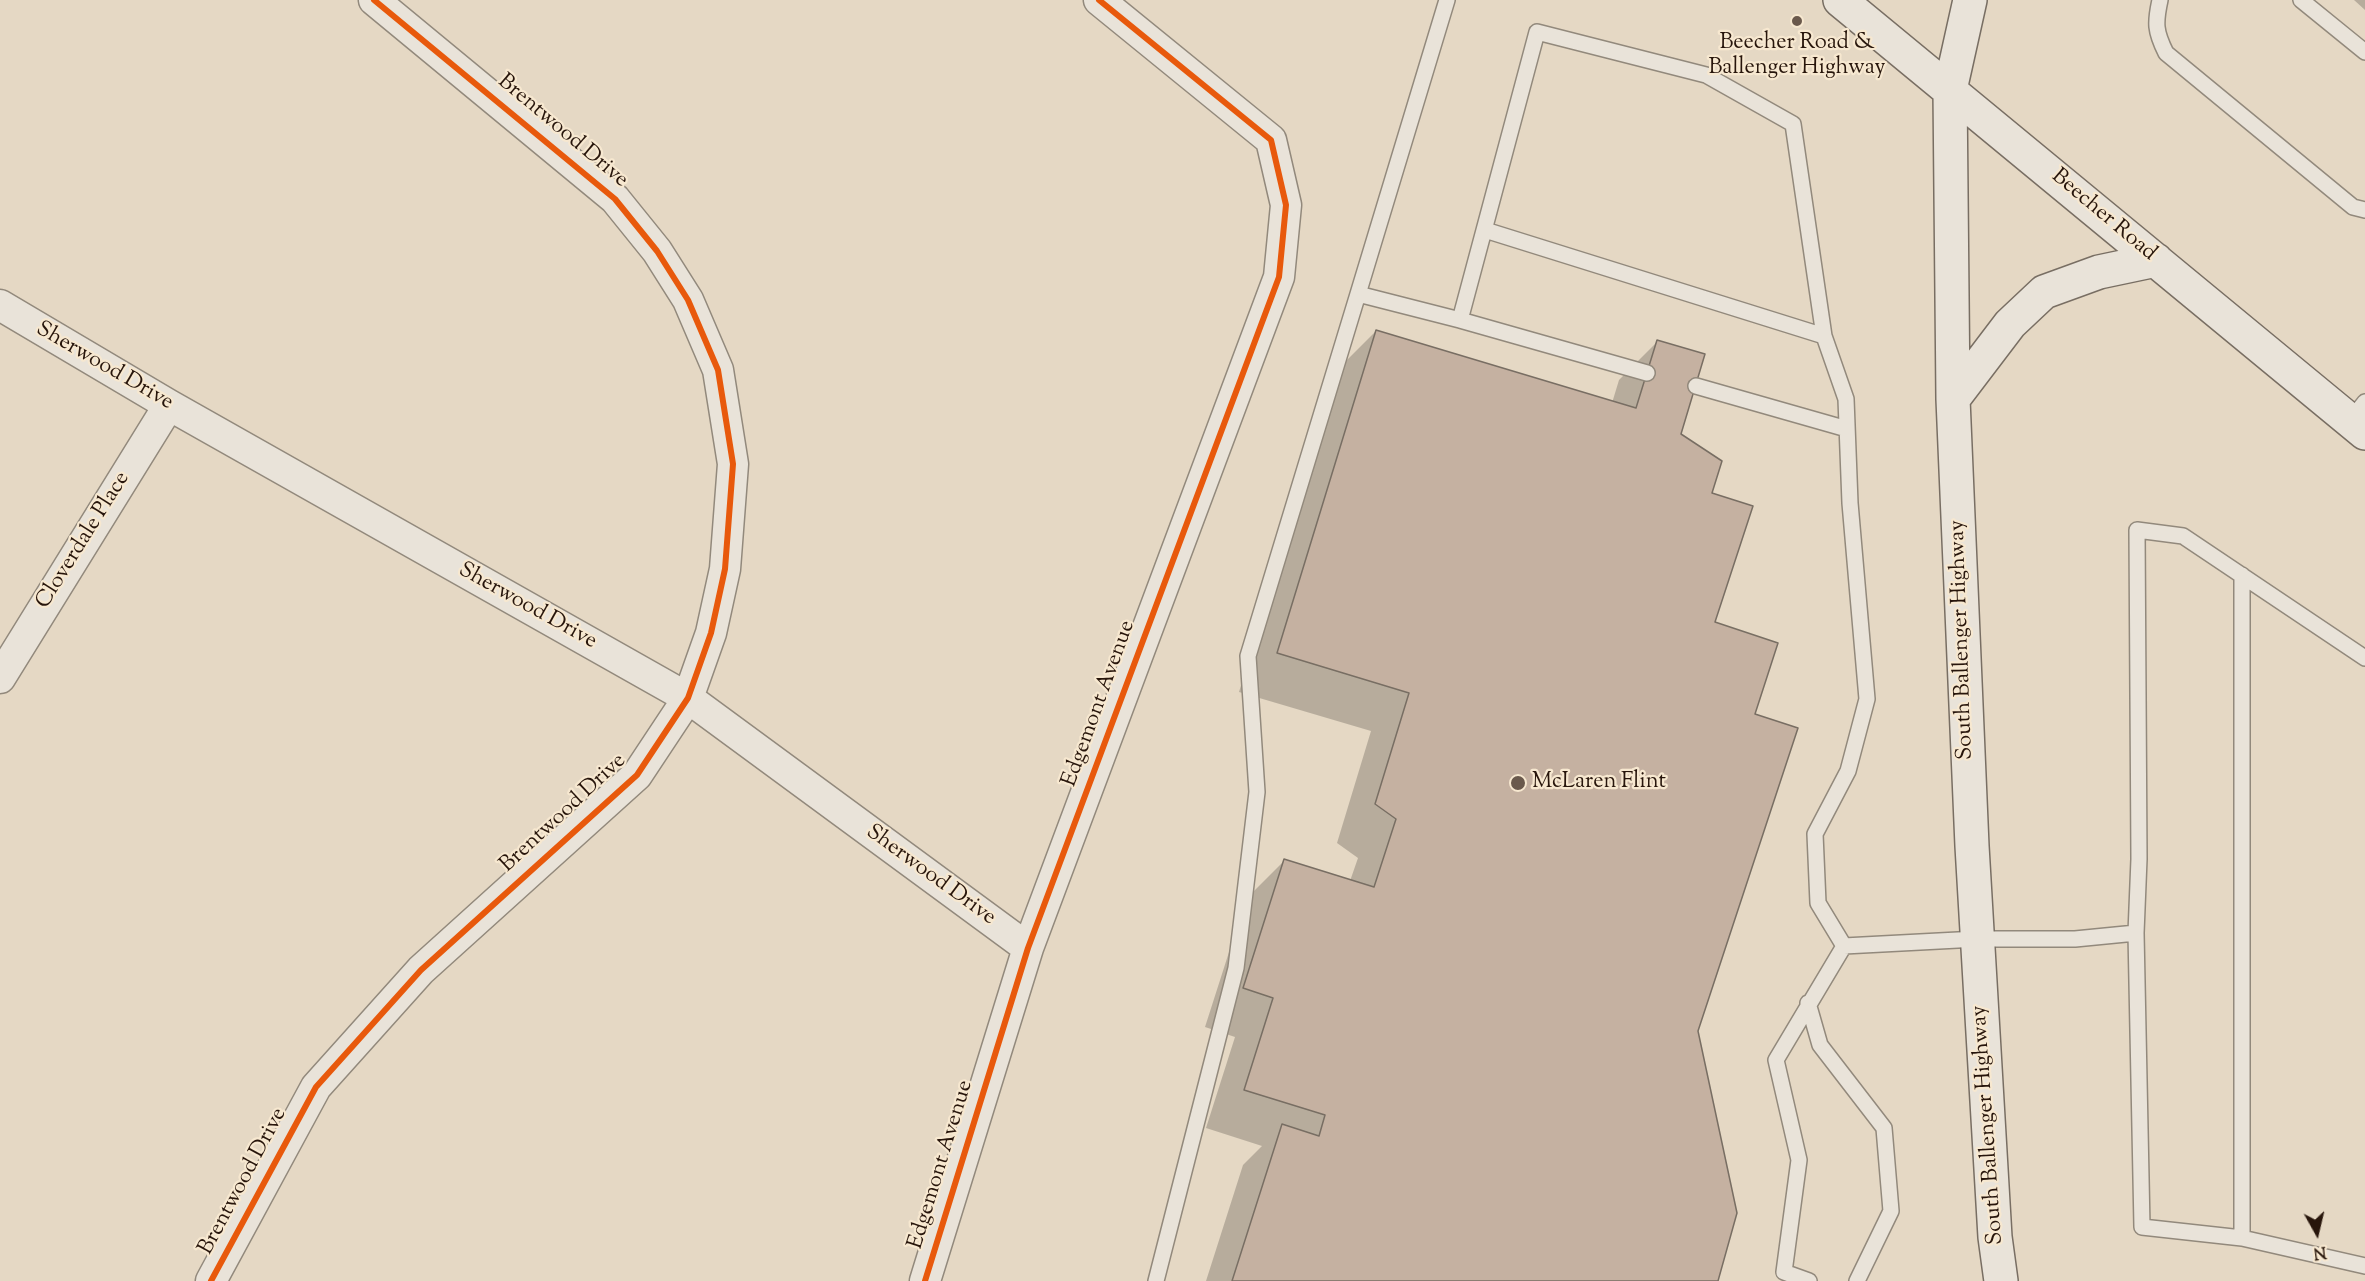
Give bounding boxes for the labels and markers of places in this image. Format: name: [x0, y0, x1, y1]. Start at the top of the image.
marker: Beecher Road & Ballenger Highway: [1790, 14, 1804, 28]
place label: Beecher Road & Ballenger Highway: [1708, 31, 1886, 82]
place label: McLaren Flint: [1532, 770, 1666, 796]
marker: McLaren Flint: [1509, 774, 1527, 792]

